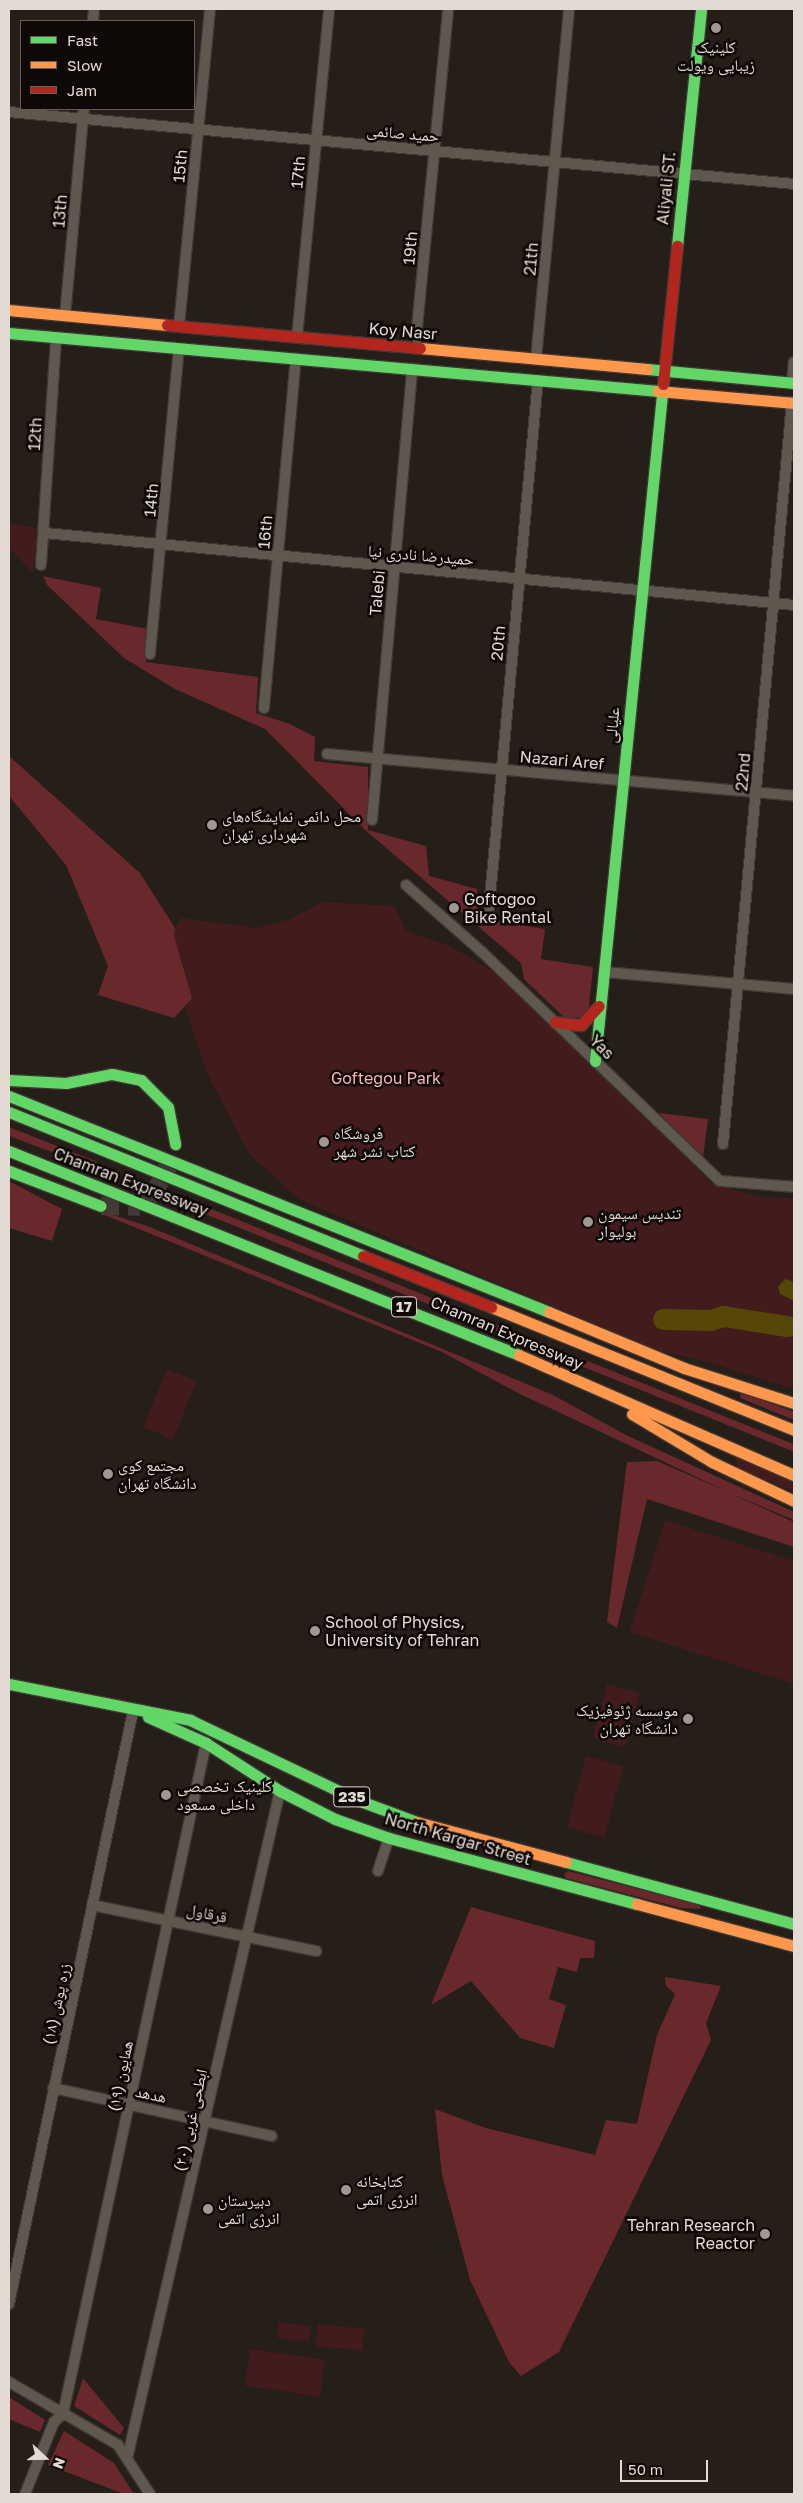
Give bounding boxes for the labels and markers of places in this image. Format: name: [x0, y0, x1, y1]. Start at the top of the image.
marker: کلینیک زیبایی ویولت: [709, 21, 723, 35]
place label: کلینیک زیبایی ویولت: [677, 37, 755, 75]
place label: محل دائمی نمایشگاه‌های شهرداری تهران: [222, 806, 361, 844]
marker: محل دائمی نمایشگاه‌های شهرداری تهران: [206, 819, 218, 831]
place label: Goftogoo Bike Rental: [464, 889, 551, 927]
marker: Goftogoo Bike Rental: [448, 902, 460, 914]
place label: فروشگاه کتاب نشر شهر: [334, 1123, 415, 1161]
marker: فروشگاه کتاب نشر شهر: [318, 1136, 330, 1148]
place label: تندیس سیمون بولیوار: [598, 1203, 681, 1241]
marker: تندیس سیمون بولیوار: [582, 1216, 594, 1228]
place label: مجتمع کوی دانشگاه تهران: [118, 1455, 197, 1493]
marker: مجتمع کوی دانشگاه تهران: [102, 1468, 114, 1480]
place label: School of Physics, University of Tehran: [325, 1612, 479, 1650]
marker: School of Physics, University of Tehran: [309, 1625, 321, 1637]
place label: موسسه ژئوفیزیک دانشگاه تهران: [576, 1700, 678, 1738]
marker: موسسه ژئوفیزیک دانشگاه تهران: [682, 1713, 694, 1725]
place label: کلینیک تخصصی داخلی مسعود: [177, 1776, 272, 1814]
marker: کلینیک تخصصی داخلی مسعود: [159, 1788, 173, 1802]
place label: کتابخانه انرژی اتمی: [356, 2171, 418, 2209]
marker: کتابخانه انرژی اتمی: [340, 2184, 352, 2196]
place label: دبیرستان انرژی اتمی: [218, 2190, 280, 2228]
marker: دبیرستان انرژی اتمی: [202, 2203, 214, 2215]
place label: Tehran Research Reactor: [627, 2215, 755, 2253]
marker: Tehran Research Reactor: [759, 2228, 771, 2240]

